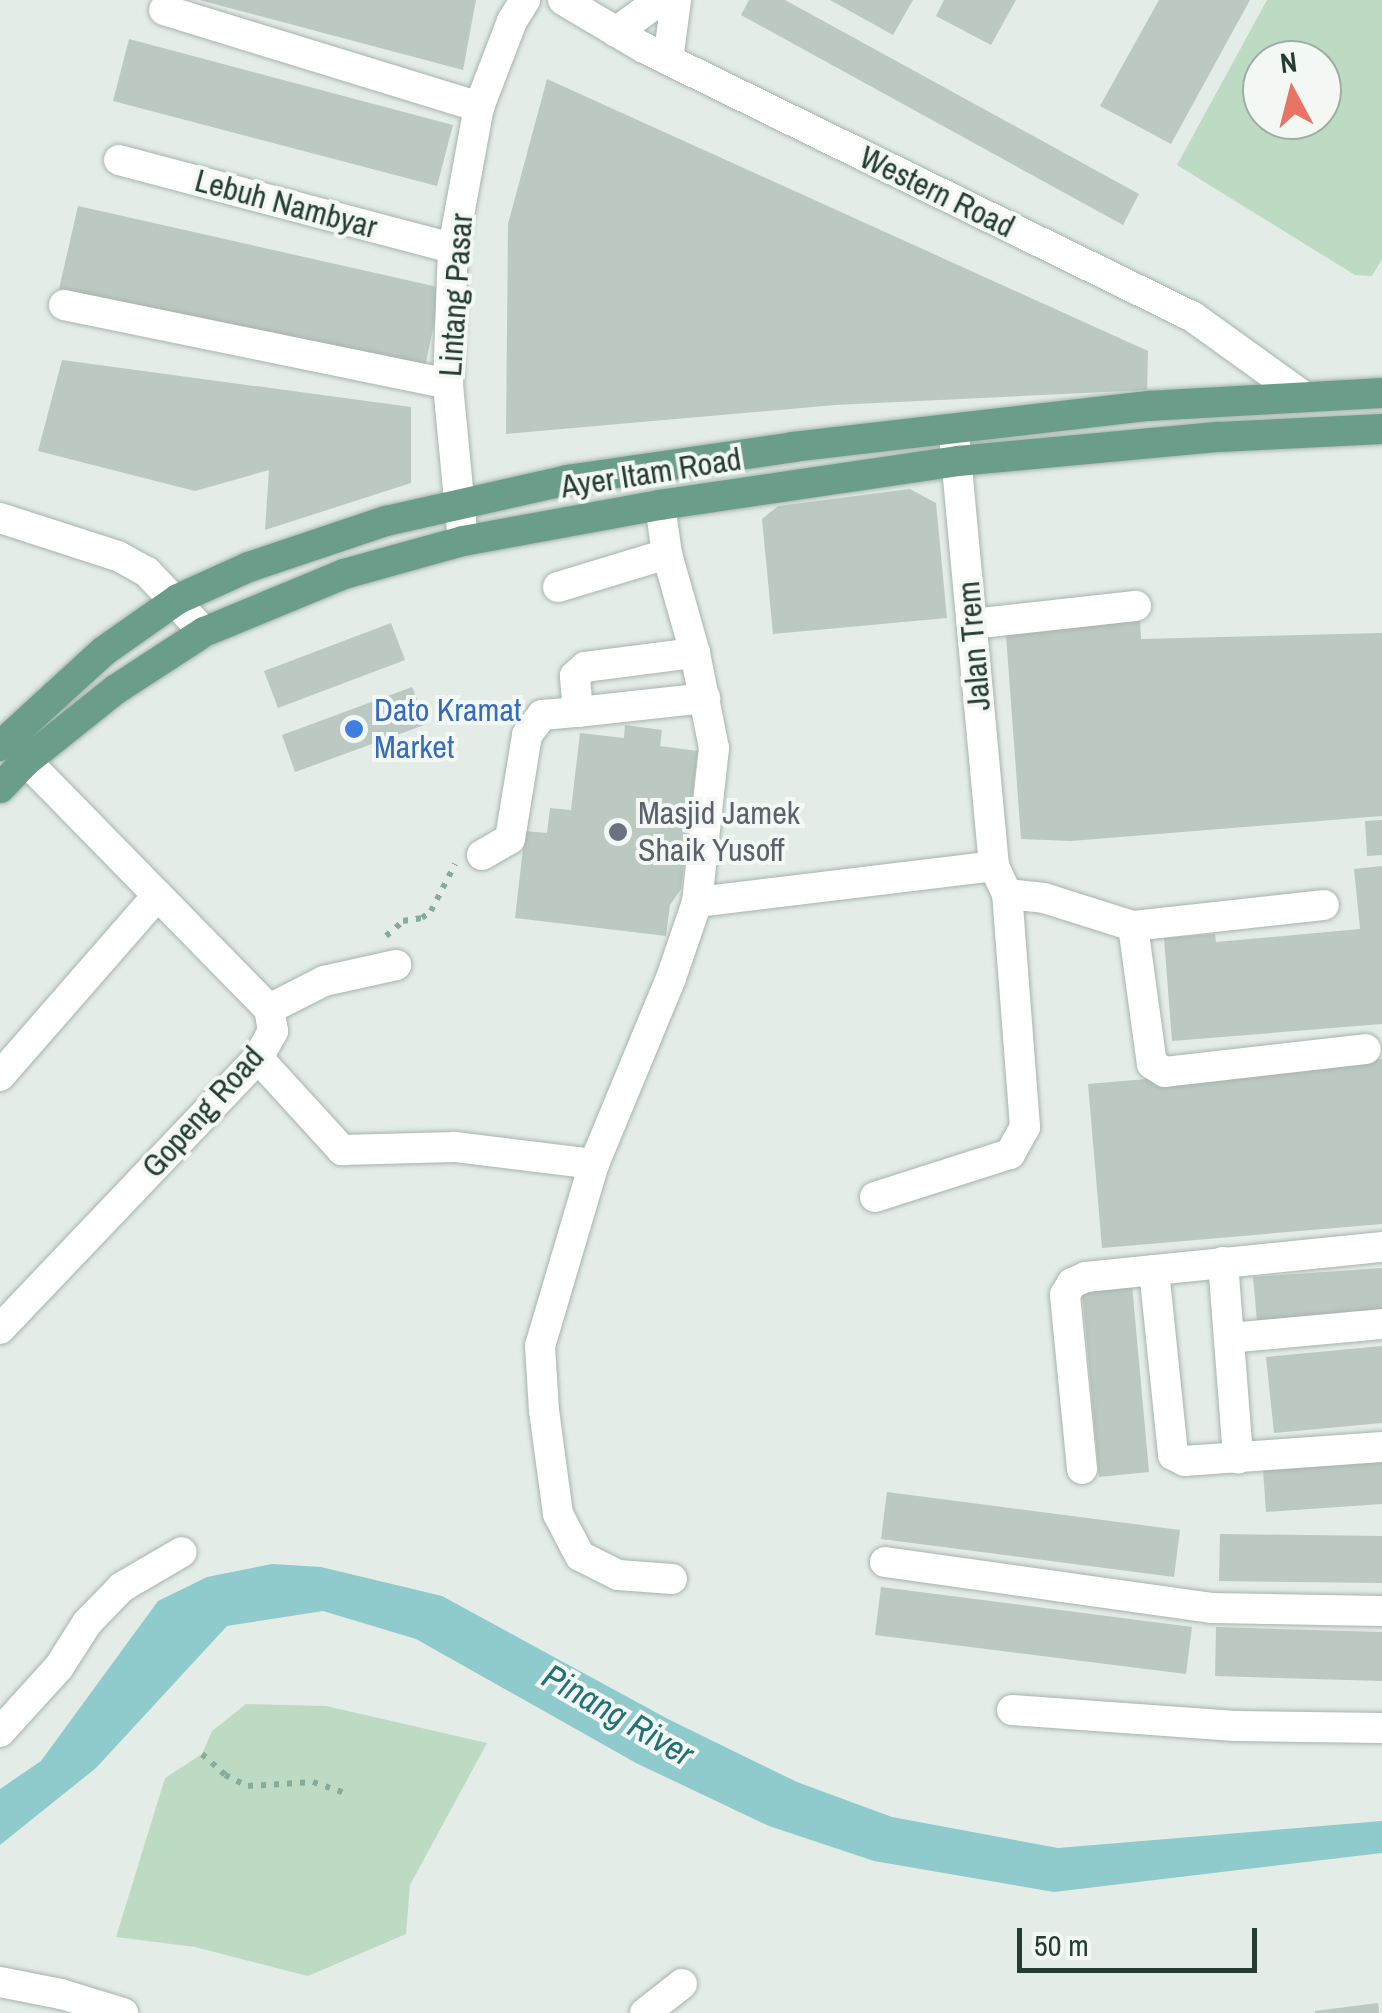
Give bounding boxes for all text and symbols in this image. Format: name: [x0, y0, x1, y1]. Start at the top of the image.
north arrow: [1242, 40, 1342, 140]
text: N: [1278, 42, 1299, 82]
street label: Western Road: [853, 138, 1021, 246]
street label: Lebuh Nambyar: [191, 161, 381, 247]
street label: Lintang Pasar: [431, 212, 481, 378]
street label: Ayer Itam Road: [558, 440, 744, 506]
street label: Jalan Trem: [949, 579, 999, 713]
place label: Dato Kramat Market: [374, 692, 521, 767]
marker: Dato Kramat Market: [343, 718, 365, 740]
place label: Masjid Jamek Shaik Yusoff: [638, 795, 800, 870]
marker: Masjid Jamek Shaik Yusoff: [607, 821, 629, 843]
street label: Gopeng Road: [134, 1038, 272, 1186]
water label: Pinang River: [535, 1655, 701, 1775]
scale bar: [1022, 1908, 1262, 1970]
text: 50 m: [1034, 1925, 1089, 1965]

